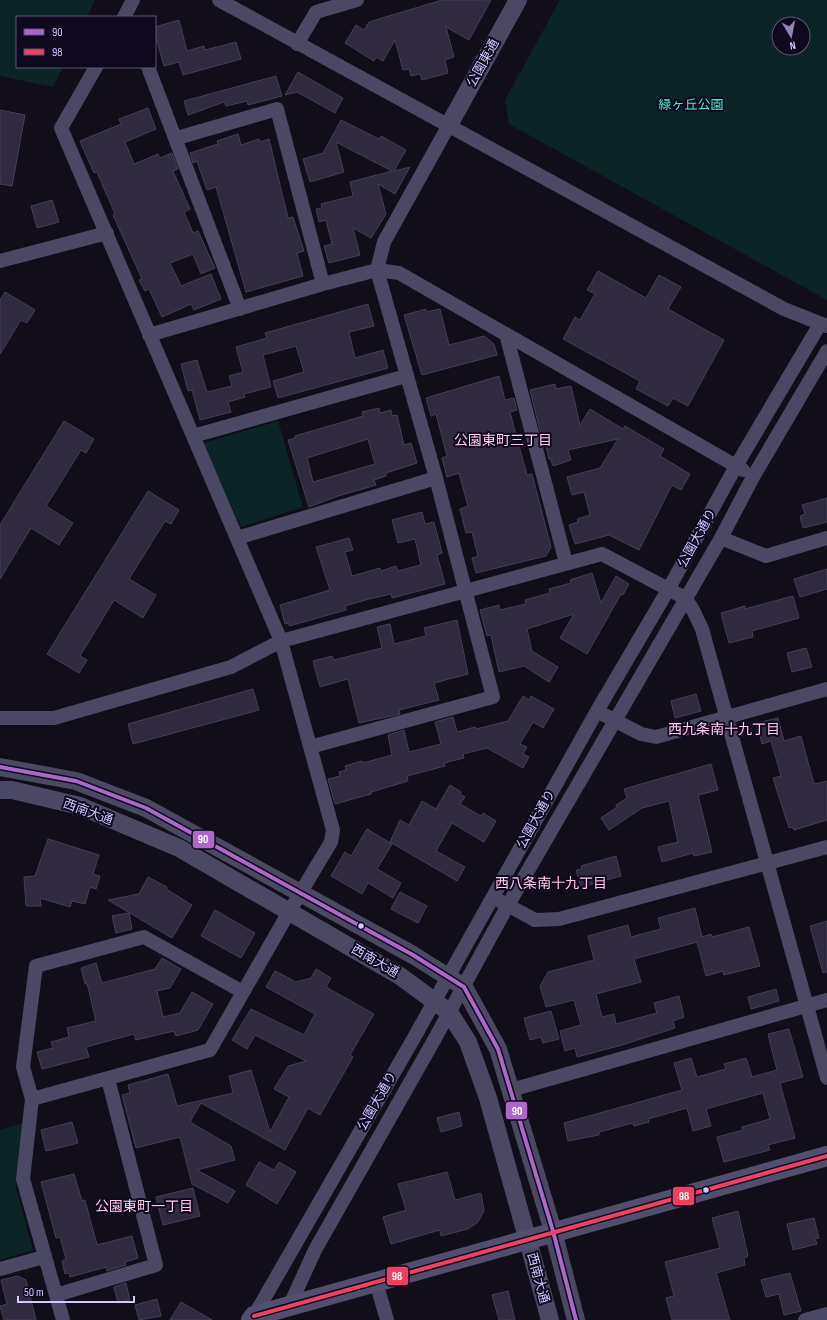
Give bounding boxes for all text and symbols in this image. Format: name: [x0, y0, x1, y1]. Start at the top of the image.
legend: [16, 16, 156, 68]
north arrow: [771, 16, 811, 56]
text: 90: [52, 25, 63, 40]
street label: 公園東通: [463, 36, 503, 90]
text: N: [789, 38, 797, 52]
text: 98: [52, 45, 63, 60]
park label: 緑ヶ丘公園: [658, 97, 724, 113]
district label: 公園東町三丁目: [454, 432, 552, 449]
street label: 公園大通り: [674, 506, 720, 570]
district label: 西九条南十九丁目: [668, 721, 780, 738]
street label: 公園大通り: [513, 787, 559, 851]
street label: 西南大通: [61, 796, 115, 828]
line badge: 90: [192, 830, 215, 849]
text: 90: [198, 833, 208, 846]
district label: 西八条南十九丁目: [495, 875, 607, 892]
unlabelled marker: [356, 921, 366, 931]
street label: 西南大通: [348, 941, 402, 981]
street label: 公園大通り: [354, 1069, 400, 1133]
line badge: 90: [505, 1101, 528, 1120]
text: 90: [512, 1105, 522, 1118]
unlabelled marker: [701, 1185, 711, 1195]
line badge: 98: [672, 1186, 695, 1206]
text: 98: [679, 1190, 689, 1203]
district label: 公園東町一丁目: [95, 1198, 193, 1215]
street label: 西南大通: [524, 1251, 552, 1305]
line badge: 98: [386, 1266, 409, 1286]
text: 98: [392, 1270, 402, 1283]
scale bar: [18, 1278, 134, 1304]
text: 50 m: [24, 1285, 44, 1300]

